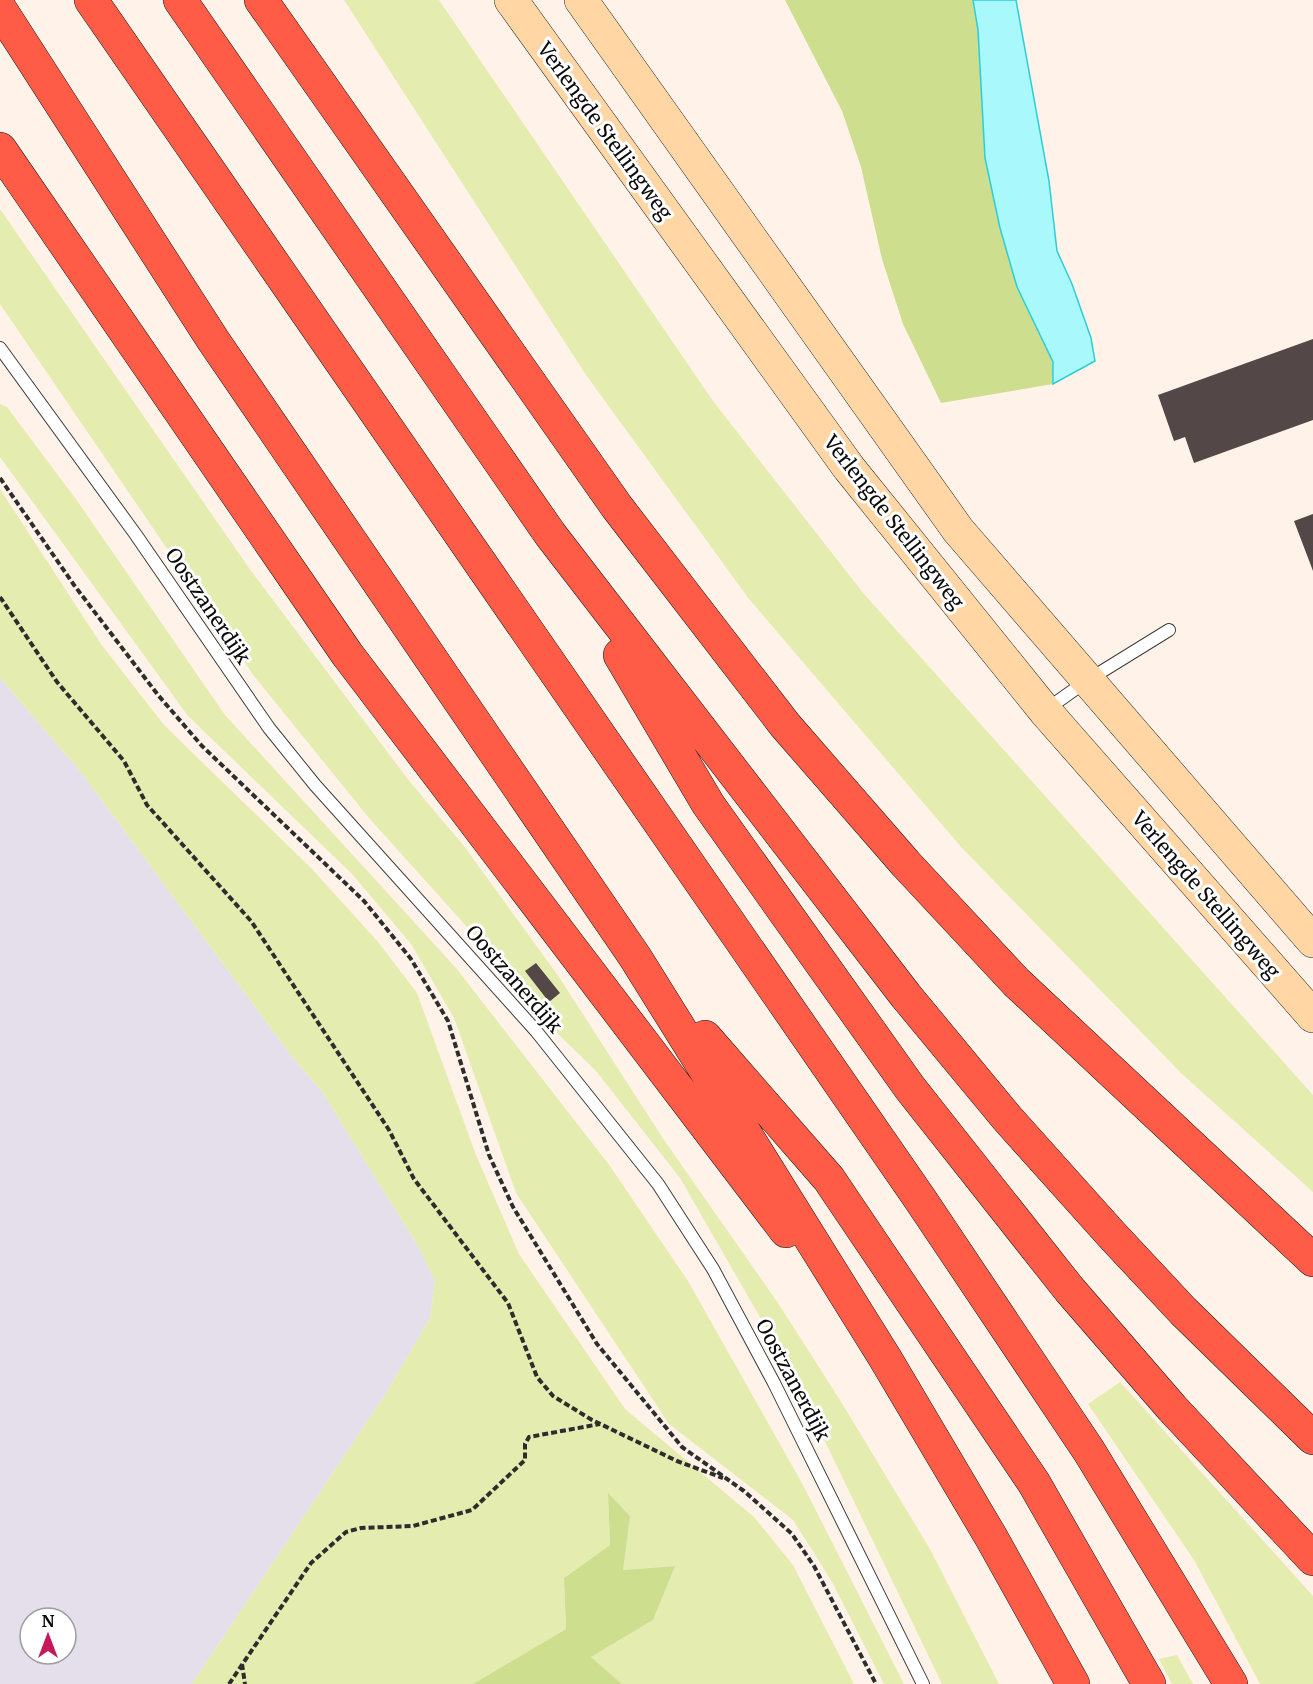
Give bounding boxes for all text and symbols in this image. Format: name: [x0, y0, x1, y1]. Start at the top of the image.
street label: Verlengde Stellingweg: [532, 36, 678, 224]
street label: Verlengde Stellingweg: [818, 429, 970, 614]
street label: Oostzanerdijk: [160, 543, 257, 669]
street label: Verlengde Stellingweg: [1126, 805, 1286, 983]
street label: Oostzanerdijk: [461, 920, 568, 1038]
street label: Oostzanerdijk: [751, 1314, 836, 1445]
north arrow: [18, 1606, 78, 1666]
text: N: [42, 1611, 55, 1631]

